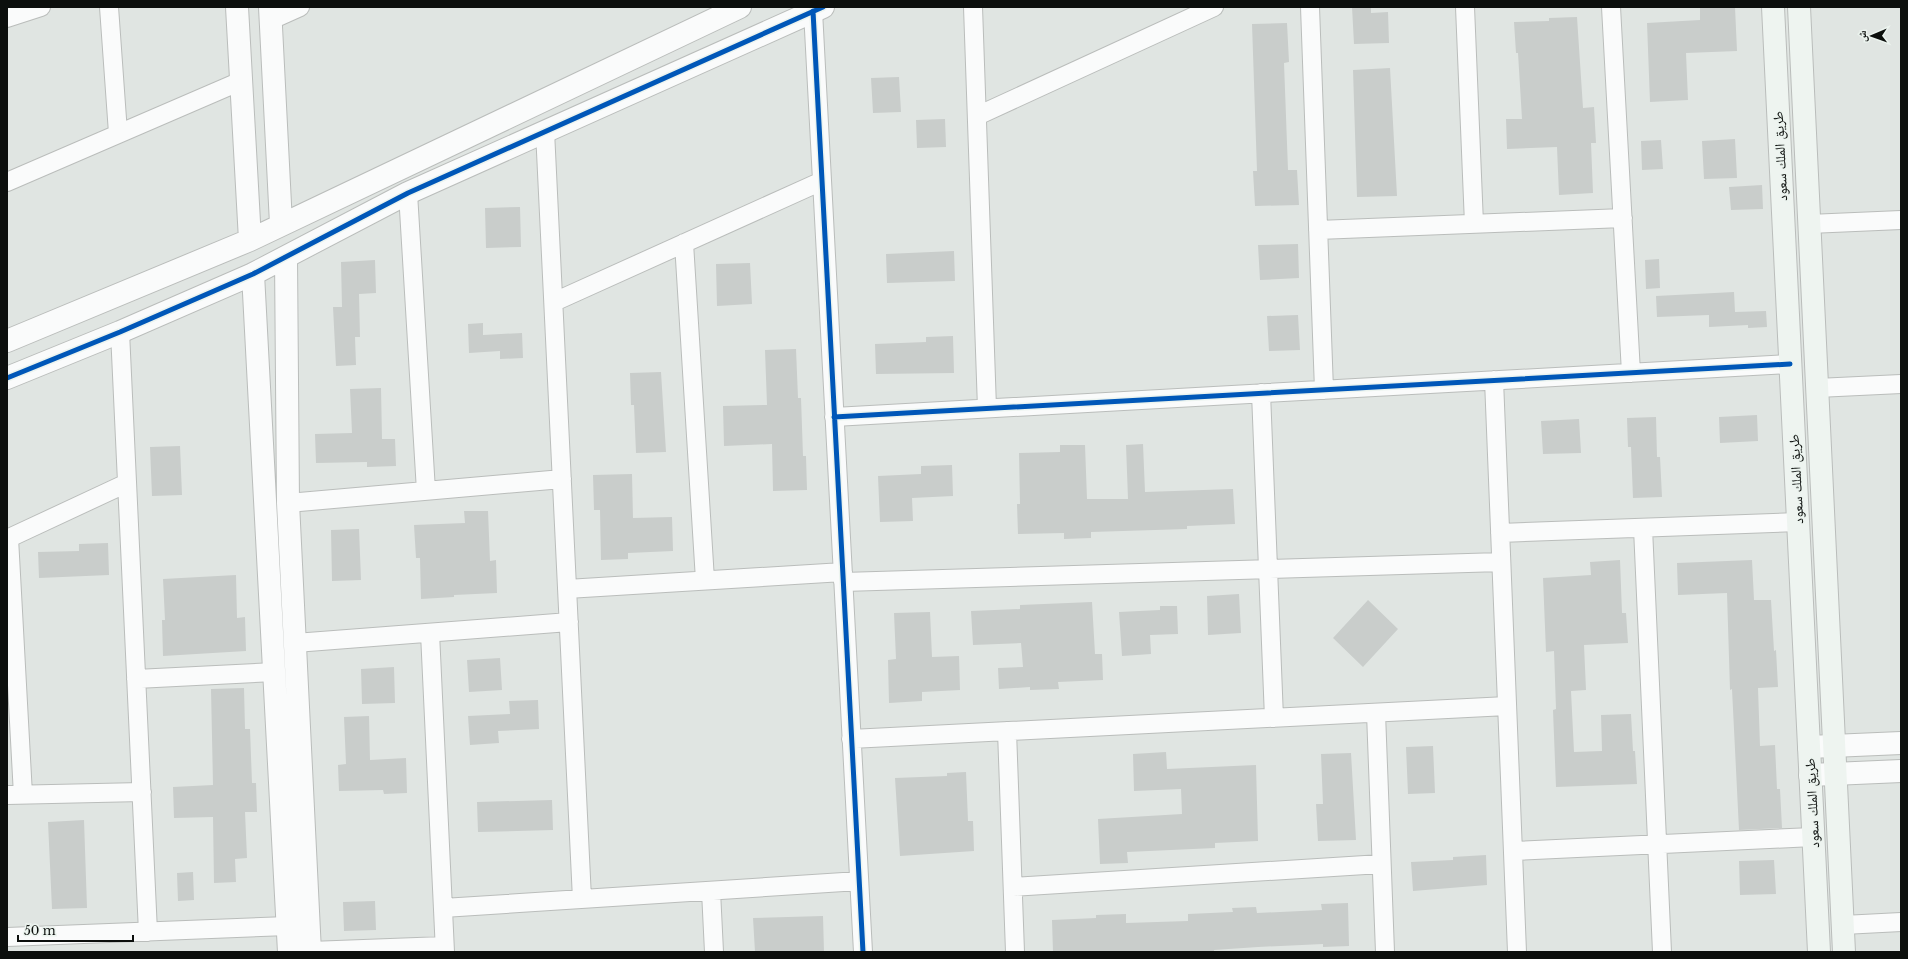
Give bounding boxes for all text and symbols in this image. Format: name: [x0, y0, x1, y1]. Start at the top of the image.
north arrow: [1852, 16, 1892, 56]
text: ش: [1855, 30, 1870, 42]
street label: طريق الملك سعود: [1769, 111, 1792, 201]
street label: طريق الملك سعود: [1785, 434, 1808, 524]
street label: طريق الملك سعود: [1801, 758, 1824, 848]
scale bar: [18, 917, 133, 943]
text: 50 m: [24, 923, 56, 938]

